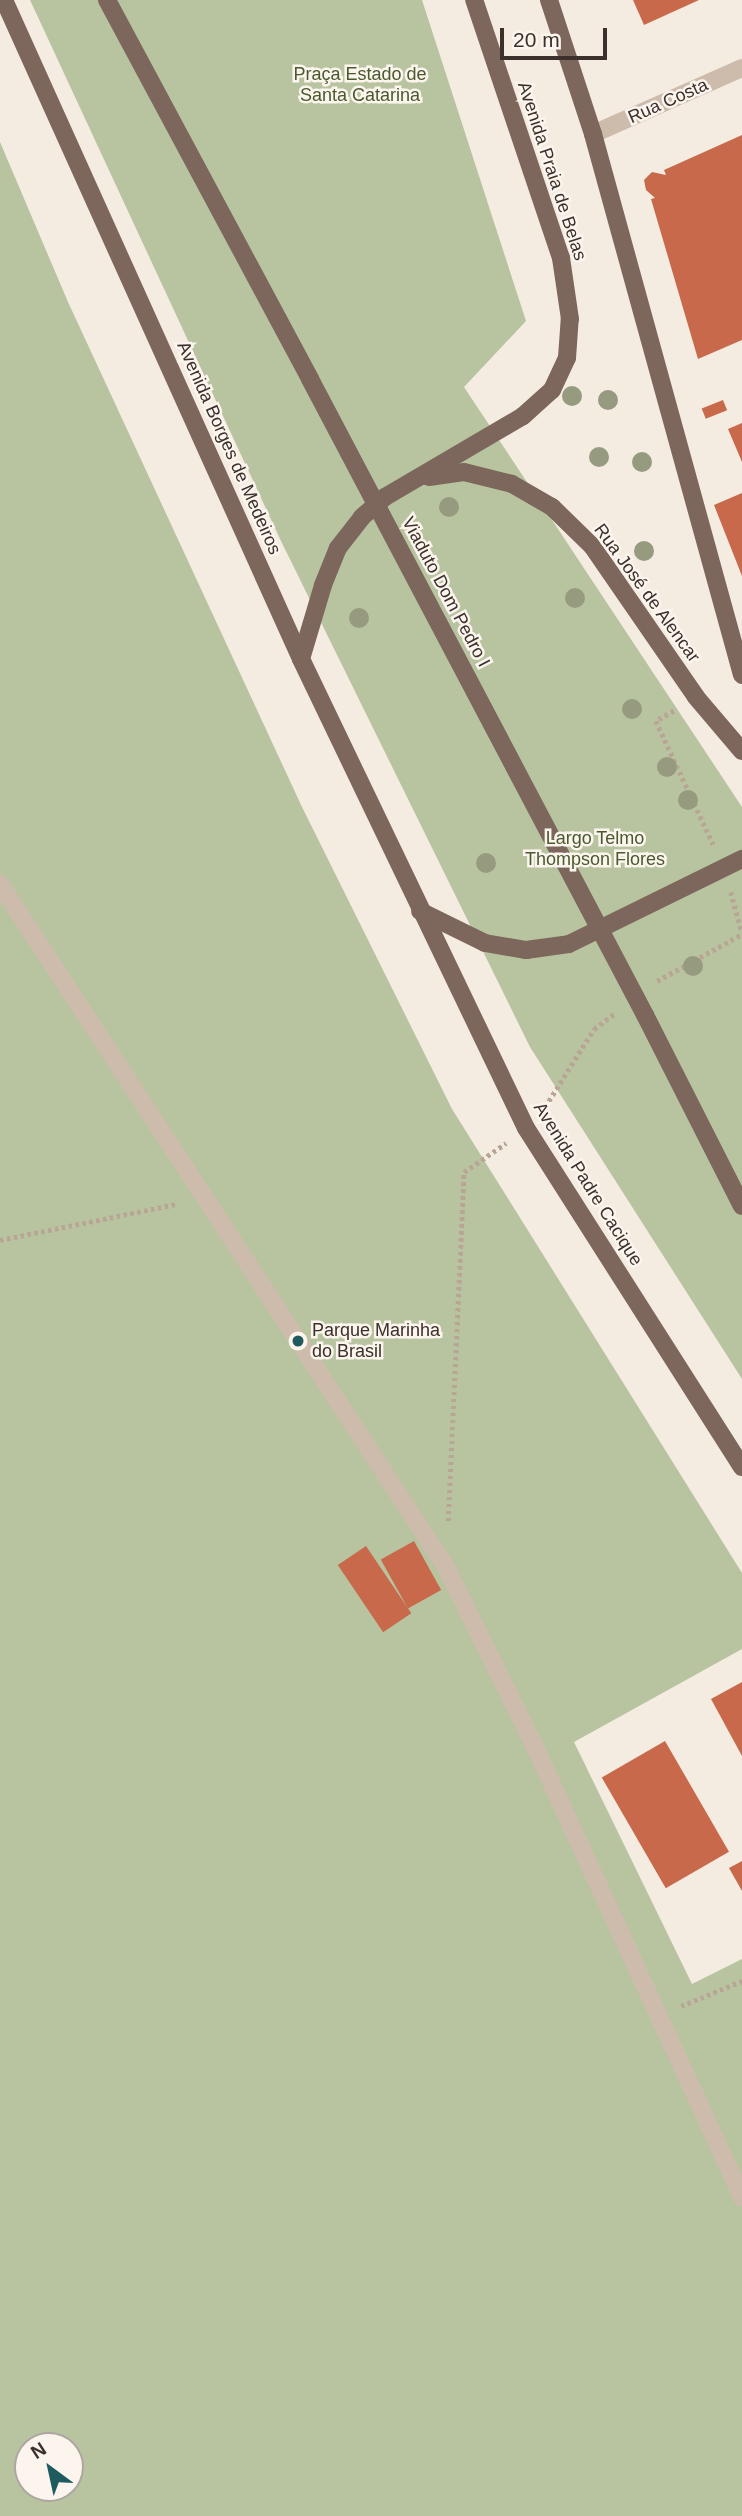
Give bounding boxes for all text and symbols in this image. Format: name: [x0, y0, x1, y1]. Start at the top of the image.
scale bar: [504, 14, 611, 58]
text: 20 m: [513, 28, 560, 51]
park label: Praça Estado de Santa Catarina: [293, 64, 427, 106]
street label: Rua Costa: [625, 74, 711, 128]
street label: Avenida Praia de Belas: [513, 79, 591, 263]
street label: Avenida Borges de Medeiros: [172, 338, 286, 558]
street label: Viaduto Dom Pedro I: [397, 513, 495, 671]
street label: Rua José de Alencar: [589, 519, 705, 667]
park label: Largo Telmo Thompson Flores: [525, 828, 665, 870]
street label: Avenida Padre Cacique: [529, 1098, 647, 1270]
place label: Parque Marinha do Brasil: [312, 1320, 440, 1362]
marker: Parque Marinha do Brasil: [290, 1333, 306, 1349]
north arrow: [14, 2432, 84, 2502]
text: N: [27, 2438, 50, 2463]

